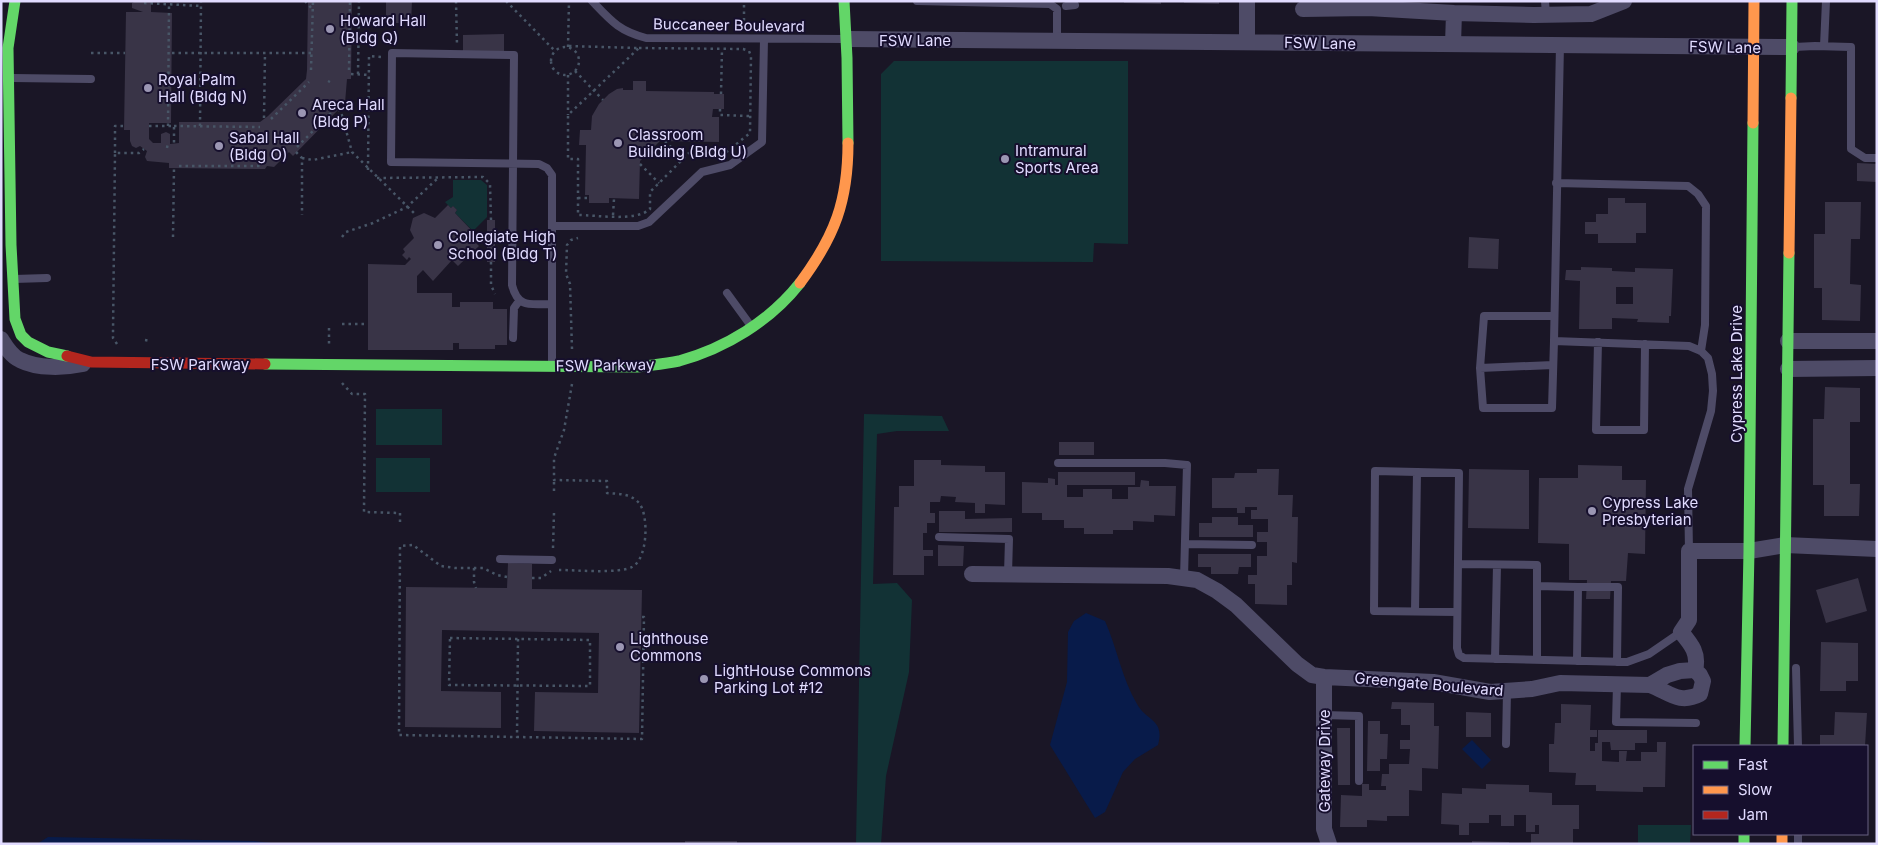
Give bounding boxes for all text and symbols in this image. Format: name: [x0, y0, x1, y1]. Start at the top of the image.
place label: Howard Hall (Bldg Q): [340, 11, 426, 47]
street label: Buccaneer Boulevard: [653, 14, 805, 36]
marker: Howard Hall (Bldg Q): [324, 23, 336, 35]
street label: FSW Lane: [879, 31, 951, 50]
street label: FSW Lane: [1284, 33, 1356, 53]
street label: FSW Lane: [1689, 37, 1761, 57]
place label: Royal Palm Hall (Bldg N): [158, 70, 247, 106]
marker: Royal Palm Hall (Bldg N): [142, 82, 154, 94]
place label: Areca Hall (Bldg P): [312, 95, 385, 131]
marker: Areca Hall (Bldg P): [296, 107, 308, 119]
place label: Classroom Building (Bldg U): [628, 125, 747, 161]
place label: Sabal Hall (Bldg O): [229, 128, 300, 164]
marker: Classroom Building (Bldg U): [612, 137, 624, 149]
marker: Sabal Hall (Bldg O): [213, 140, 225, 152]
place label: Intramural Sports Area: [1015, 141, 1099, 177]
marker: Intramural Sports Area: [999, 153, 1011, 165]
place label: Collegiate High School (Bldg T): [448, 227, 558, 263]
marker: Collegiate High School (Bldg T): [432, 239, 444, 251]
street label: Cypress Lake Drive: [1727, 305, 1746, 443]
street label: FSW Parkway: [151, 355, 250, 374]
street label: FSW Parkway: [556, 355, 655, 375]
place label: Cypress Lake Presbyterian: [1602, 493, 1698, 529]
marker: Cypress Lake Presbyterian: [1586, 505, 1598, 517]
place label: Lighthouse Commons: [630, 629, 709, 665]
marker: Lighthouse Commons: [614, 641, 626, 653]
place label: LightHouse Commons Parking Lot #12: [714, 661, 871, 697]
street label: Greengate Boulevard: [1354, 668, 1504, 700]
marker: LightHouse Commons Parking Lot #12: [698, 673, 710, 685]
street label: Gateway Drive: [1315, 709, 1334, 813]
legend: [1693, 745, 1868, 835]
text: Fast: [1738, 755, 1768, 774]
text: Slow: [1738, 780, 1772, 799]
text: Jam: [1738, 805, 1768, 824]

